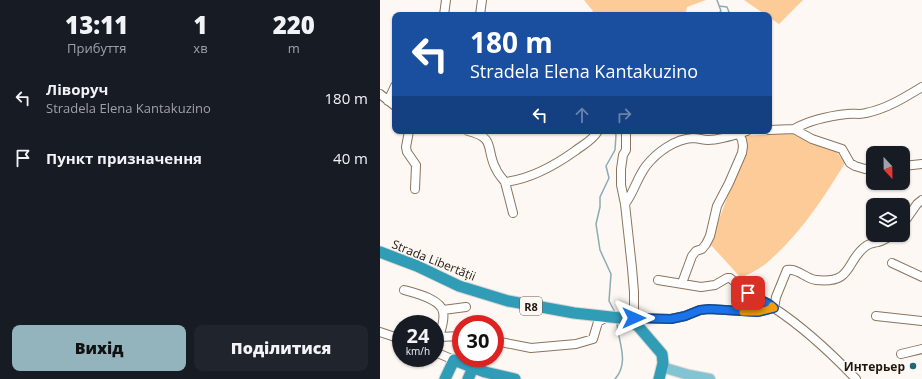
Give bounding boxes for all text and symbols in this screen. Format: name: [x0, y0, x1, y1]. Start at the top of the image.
text: 13:11: [65, 8, 128, 41]
text: 1: [193, 8, 208, 41]
text: 220: [273, 8, 315, 41]
text: 180 m: [470, 23, 553, 61]
icon: left: [404, 28, 456, 80]
text: Прибуття: [67, 39, 126, 57]
text: хв: [193, 39, 208, 57]
text: m: [288, 39, 300, 57]
text: Stradela Elena Kantakuzino: [470, 59, 698, 83]
text: Ліворуч: [46, 79, 108, 99]
icon: left: [12, 87, 34, 109]
text: 180 m: [324, 88, 368, 108]
text: Stradela Elena Kantakuzino: [46, 99, 211, 117]
icon: left: [529, 104, 551, 126]
icon: ahead: [571, 104, 593, 126]
icon: right: [613, 104, 635, 126]
north arrow: [866, 146, 910, 190]
map controls: [866, 146, 910, 242]
icon: arrive: [12, 147, 34, 169]
text: Пункт призначення: [46, 148, 202, 168]
text: 40 m: [333, 148, 368, 168]
button: layers: [866, 198, 910, 242]
street label: Strada Libertății: [389, 235, 479, 285]
pin: [731, 276, 765, 310]
icon: arrive: [737, 282, 759, 304]
road number: R8: [520, 297, 542, 315]
position arrow: [613, 297, 655, 339]
speed limit sign: 30: [452, 315, 504, 367]
text: 24: [407, 322, 429, 349]
button: Вихід: [12, 325, 186, 371]
button: Поділитися: [194, 325, 368, 371]
text: km/h: [406, 344, 430, 358]
place label: Интерьер: [844, 358, 905, 375]
marker: Интерьер: [908, 361, 918, 371]

